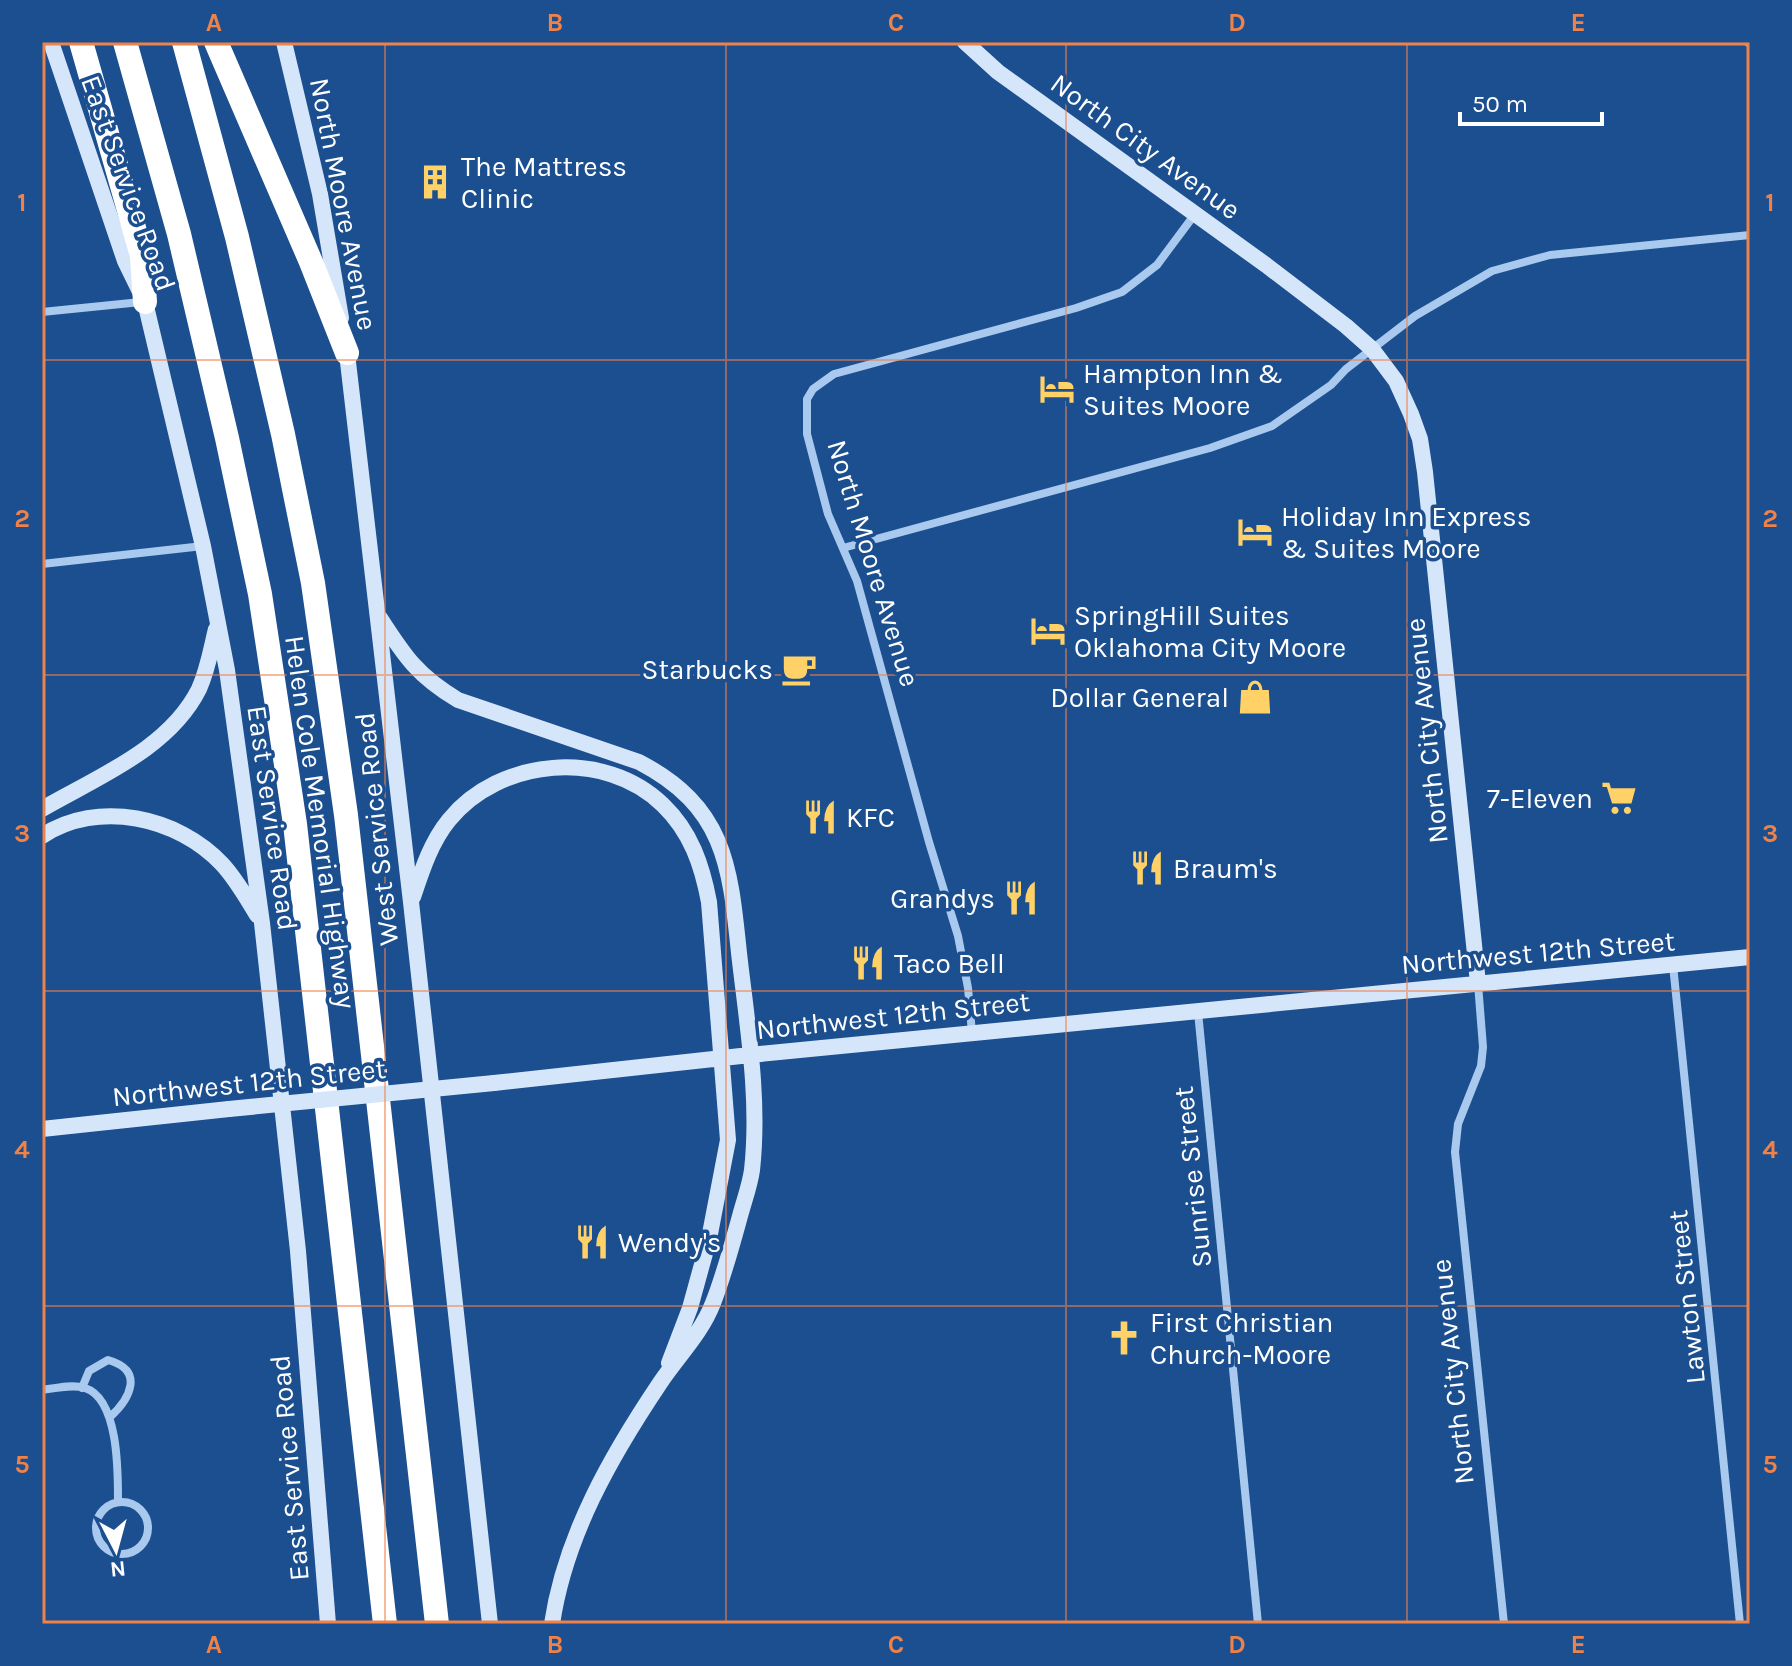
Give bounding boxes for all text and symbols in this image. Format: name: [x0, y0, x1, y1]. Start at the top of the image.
text: A: [206, 7, 222, 38]
text: B: [547, 7, 563, 38]
text: C: [888, 7, 904, 38]
text: D: [1228, 7, 1246, 38]
text: E: [1570, 7, 1586, 38]
street label: North City Avenue: [1044, 66, 1247, 226]
street label: East Service Road: [74, 71, 183, 295]
street label: North Moore Avenue: [303, 75, 384, 333]
scale bar: [1460, 76, 1602, 126]
text: 50 m: [1472, 90, 1528, 118]
place label: The Mattress Clinic: [461, 150, 627, 215]
building icon: The Mattress Clinic: [416, 163, 454, 201]
text: 1: [17, 187, 27, 218]
text: 1: [1765, 187, 1775, 218]
place label: Hampton Inn & Suites Moore: [1083, 357, 1283, 422]
hotel icon: Hampton Inn & Suites Moore: [1038, 370, 1076, 408]
street label: North Moore Avenue: [820, 436, 927, 691]
place label: Holiday Inn Express & Suites Moore: [1281, 500, 1532, 565]
text: 2: [14, 503, 30, 534]
text: 2: [1762, 503, 1778, 534]
hotel icon: Holiday Inn Express & Suites Moore: [1236, 513, 1274, 551]
place label: SpringHill Suites Oklahoma City Moore: [1074, 599, 1346, 664]
hotel icon: SpringHill Suites Oklahoma City Moore: [1029, 612, 1067, 650]
street label: North City Avenue: [1398, 617, 1455, 845]
street label: Helen Cole Memorial Highway: [278, 633, 363, 1011]
cafe icon: Starbucks: [780, 650, 818, 688]
place label: Starbucks: [642, 653, 773, 686]
shop icon: Dollar General: [1236, 678, 1274, 716]
place label: Dollar General: [1050, 681, 1229, 714]
street label: East Service Road: [240, 703, 305, 933]
street label: West Service Road: [348, 711, 405, 947]
supermarket icon: 7-Eleven: [1600, 779, 1638, 817]
place label: 7-Eleven: [1487, 782, 1593, 815]
restaurant icon: KFC: [801, 798, 839, 836]
place label: KFC: [846, 801, 895, 834]
text: 3: [14, 818, 30, 849]
text: 3: [1762, 818, 1778, 849]
restaurant icon: Braum's: [1128, 849, 1166, 887]
place label: Braum's: [1173, 852, 1278, 885]
restaurant icon: Grandys: [1002, 879, 1040, 917]
place label: Grandys: [890, 882, 995, 915]
street label: Northwest 12th Street: [1400, 924, 1676, 981]
restaurant icon: Taco Bell: [849, 944, 887, 982]
place label: Taco Bell: [894, 947, 1005, 980]
street label: Northwest 12th Street: [755, 985, 1032, 1046]
street label: Northwest 12th Street: [111, 1052, 388, 1113]
street label: Sunrise Street: [1167, 1085, 1218, 1269]
text: 4: [14, 1134, 30, 1165]
text: 4: [1762, 1134, 1778, 1165]
street label: Lawton Street: [1661, 1208, 1712, 1386]
restaurant icon: Wendy's: [573, 1223, 611, 1261]
place label: Wendy's: [618, 1226, 722, 1259]
street label: North City Avenue: [1424, 1258, 1481, 1486]
place label: First Christian Church-Moore: [1150, 1306, 1333, 1371]
church icon: First Christian Church-Moore: [1105, 1319, 1143, 1357]
street label: East Service Road: [263, 1354, 316, 1582]
text: 5: [14, 1449, 30, 1480]
text: 5: [1762, 1449, 1778, 1480]
north arrow: [76, 1510, 156, 1590]
text: N: [109, 1555, 127, 1583]
text: A: [206, 1629, 222, 1660]
text: B: [547, 1629, 563, 1660]
text: C: [888, 1629, 904, 1660]
text: D: [1228, 1629, 1246, 1660]
text: E: [1570, 1629, 1586, 1660]

